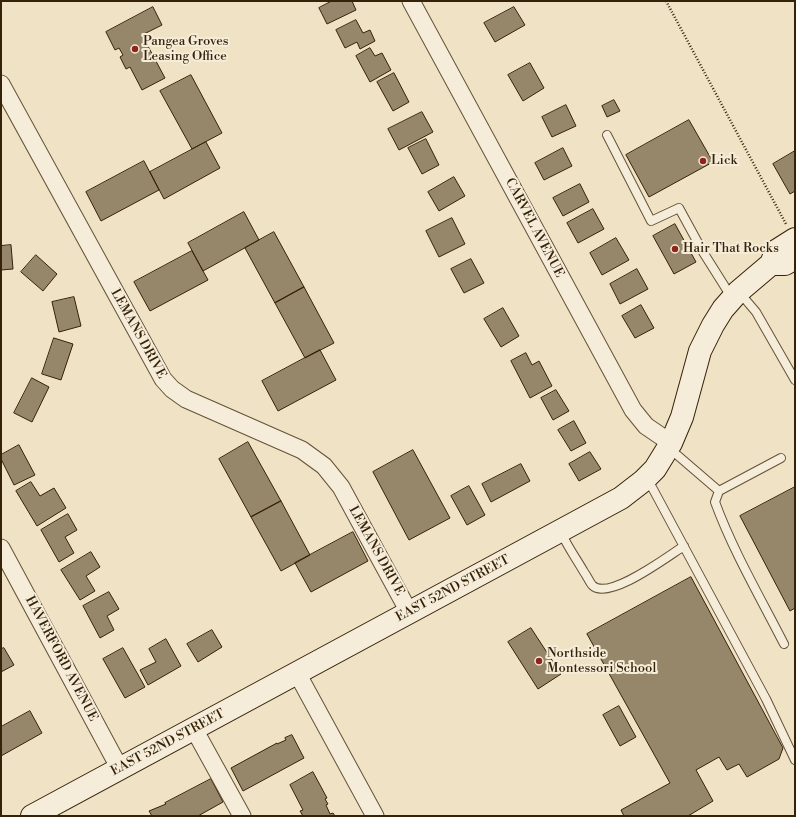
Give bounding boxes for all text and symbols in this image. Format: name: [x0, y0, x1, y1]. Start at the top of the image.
place label: Pangea Groves Leasing Office: [143, 34, 229, 65]
marker: Pangea Groves Leasing Office: [130, 44, 140, 54]
place label: Lick: [711, 153, 737, 169]
marker: Lick: [698, 156, 708, 166]
street label: CARVEL AVENUE: [501, 176, 567, 280]
place label: Hair That Rocks: [683, 241, 779, 257]
marker: Hair That Rocks: [670, 244, 680, 254]
street label: LEMANS DRIVE: [107, 286, 169, 382]
street label: LEMANS DRIVE: [345, 503, 407, 599]
street label: EAST 52ND STREET: [393, 552, 513, 626]
street label: HAVERFORD AVENUE: [21, 594, 101, 724]
place label: Northside Montessori School: [547, 646, 656, 677]
marker: Northside Montessori School: [534, 656, 544, 666]
street label: EAST 52ND STREET: [108, 706, 228, 780]

